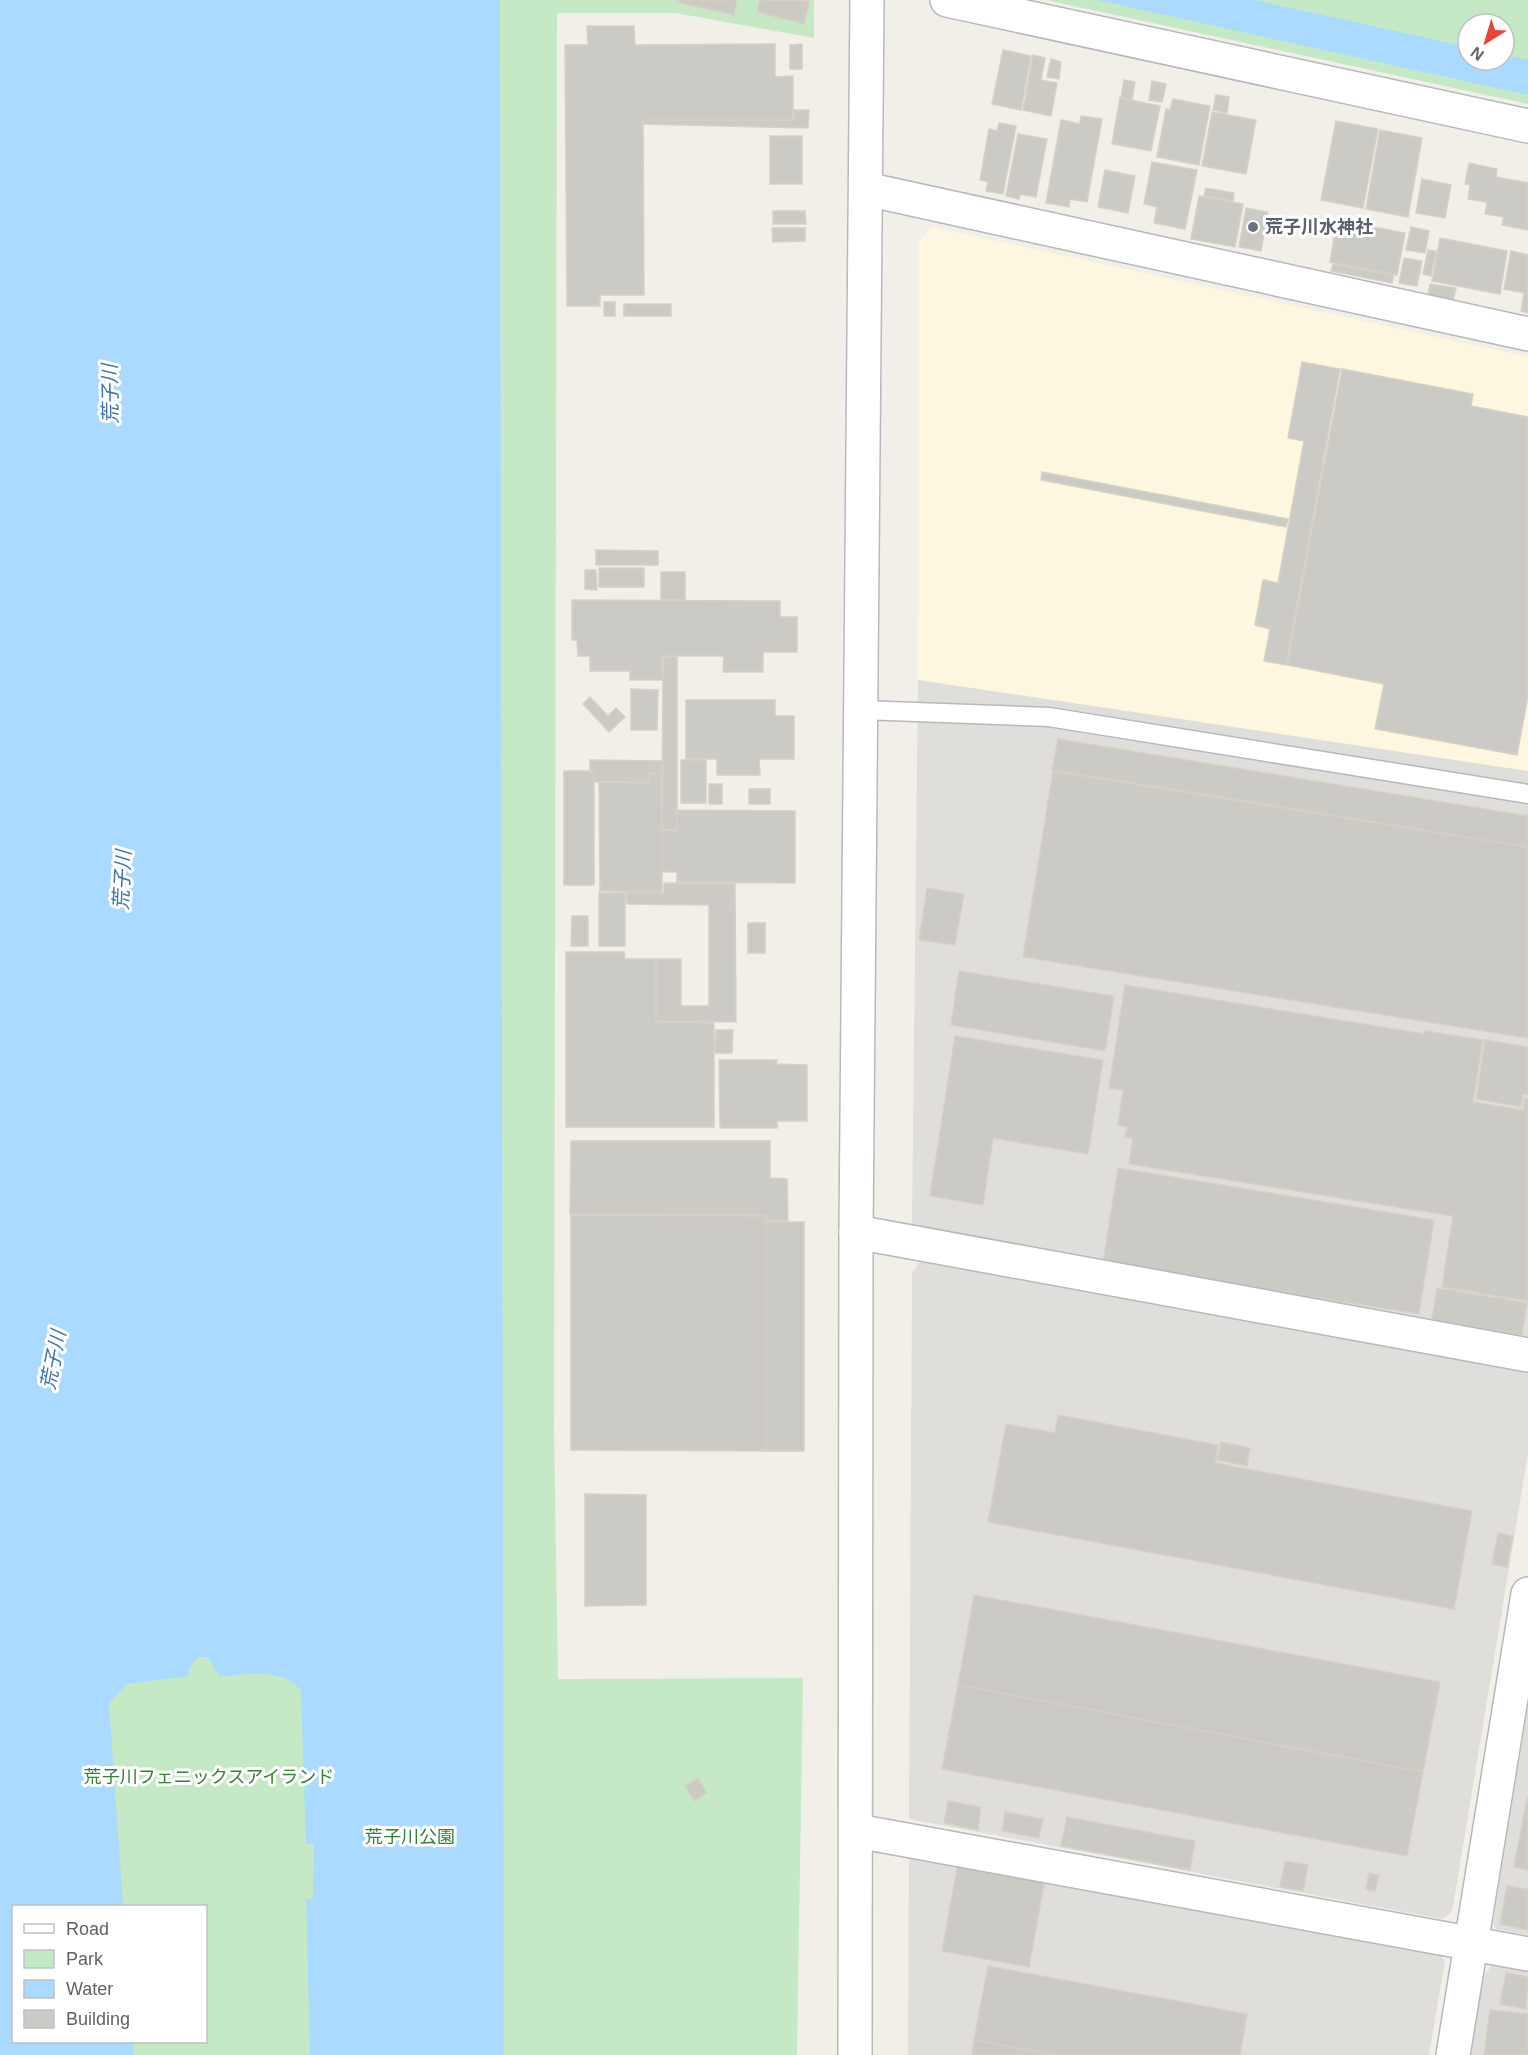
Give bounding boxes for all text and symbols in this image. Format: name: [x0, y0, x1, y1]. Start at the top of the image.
north arrow: [1456, 12, 1516, 72]
text: N: [1468, 43, 1487, 64]
place label: 荒子川水神社: [1265, 217, 1373, 237]
marker: 荒子川水神社: [1246, 220, 1260, 234]
water label: 荒子川: [98, 362, 122, 424]
water label: 荒子川: [109, 847, 135, 911]
water label: 荒子川: [36, 1326, 70, 1392]
park label: 荒子川フェニックスアイランド: [84, 1767, 334, 1787]
park label: 荒子川公園: [365, 1827, 455, 1847]
legend: [12, 1905, 207, 2043]
text: Road: [66, 1919, 109, 1939]
text: Park: [66, 1949, 104, 1969]
text: Water: [66, 1979, 113, 1999]
text: Building: [66, 2009, 130, 2029]

